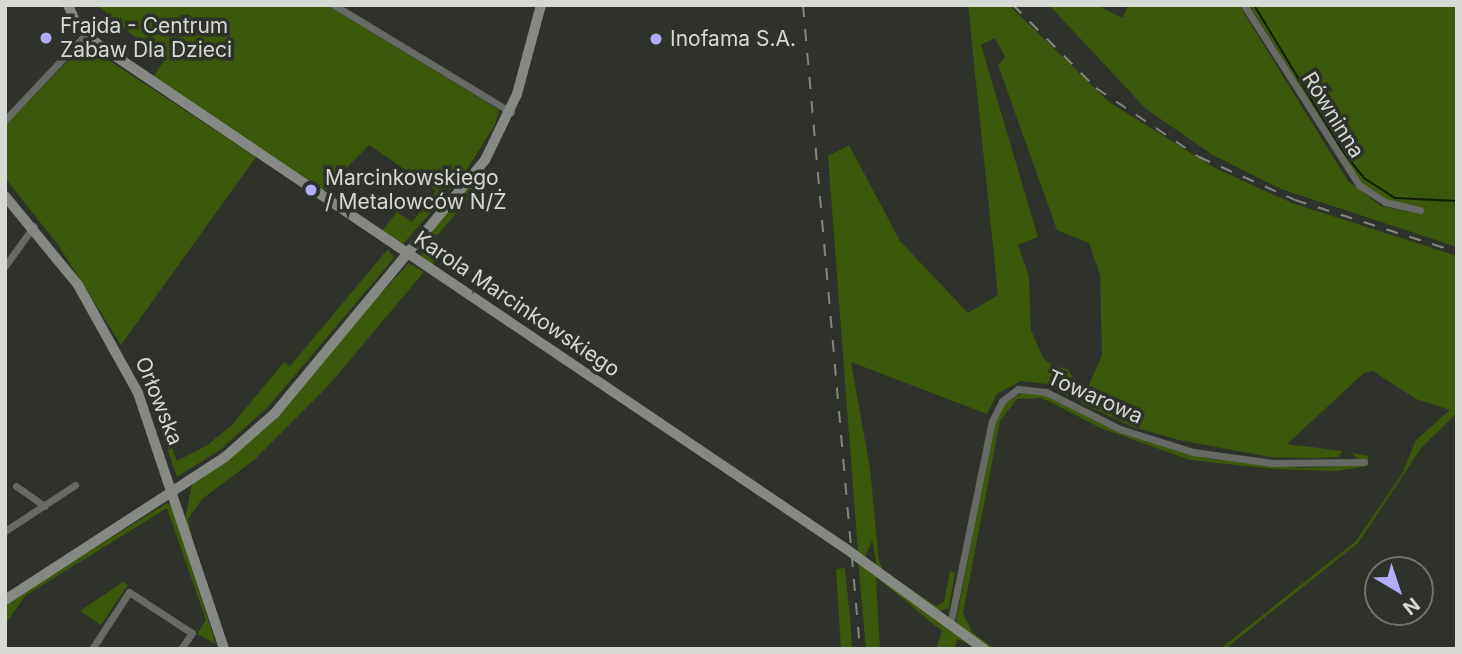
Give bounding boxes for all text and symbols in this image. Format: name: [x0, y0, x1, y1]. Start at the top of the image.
place label: Frajda - Centrum Zabaw Dla Dzieci: [60, 13, 232, 63]
place label: Inofama S.A.: [670, 26, 796, 52]
marker: Frajda - Centrum Zabaw Dla Dzieci: [38, 30, 54, 46]
marker: Inofama S.A.: [648, 31, 664, 47]
street label: Równinna: [1297, 67, 1369, 163]
place label: Marcinkowskiego / Metalowców N/Ż: [325, 165, 506, 215]
marker: Marcinkowskiego / Metalowców N/Ż: [303, 182, 319, 198]
street label: Karola Marcinkowskiego: [409, 226, 625, 382]
street label: Orłowska: [130, 353, 188, 449]
street label: Towarowa: [1043, 365, 1147, 429]
north arrow: [1364, 556, 1434, 626]
text: N: [1398, 593, 1424, 620]

